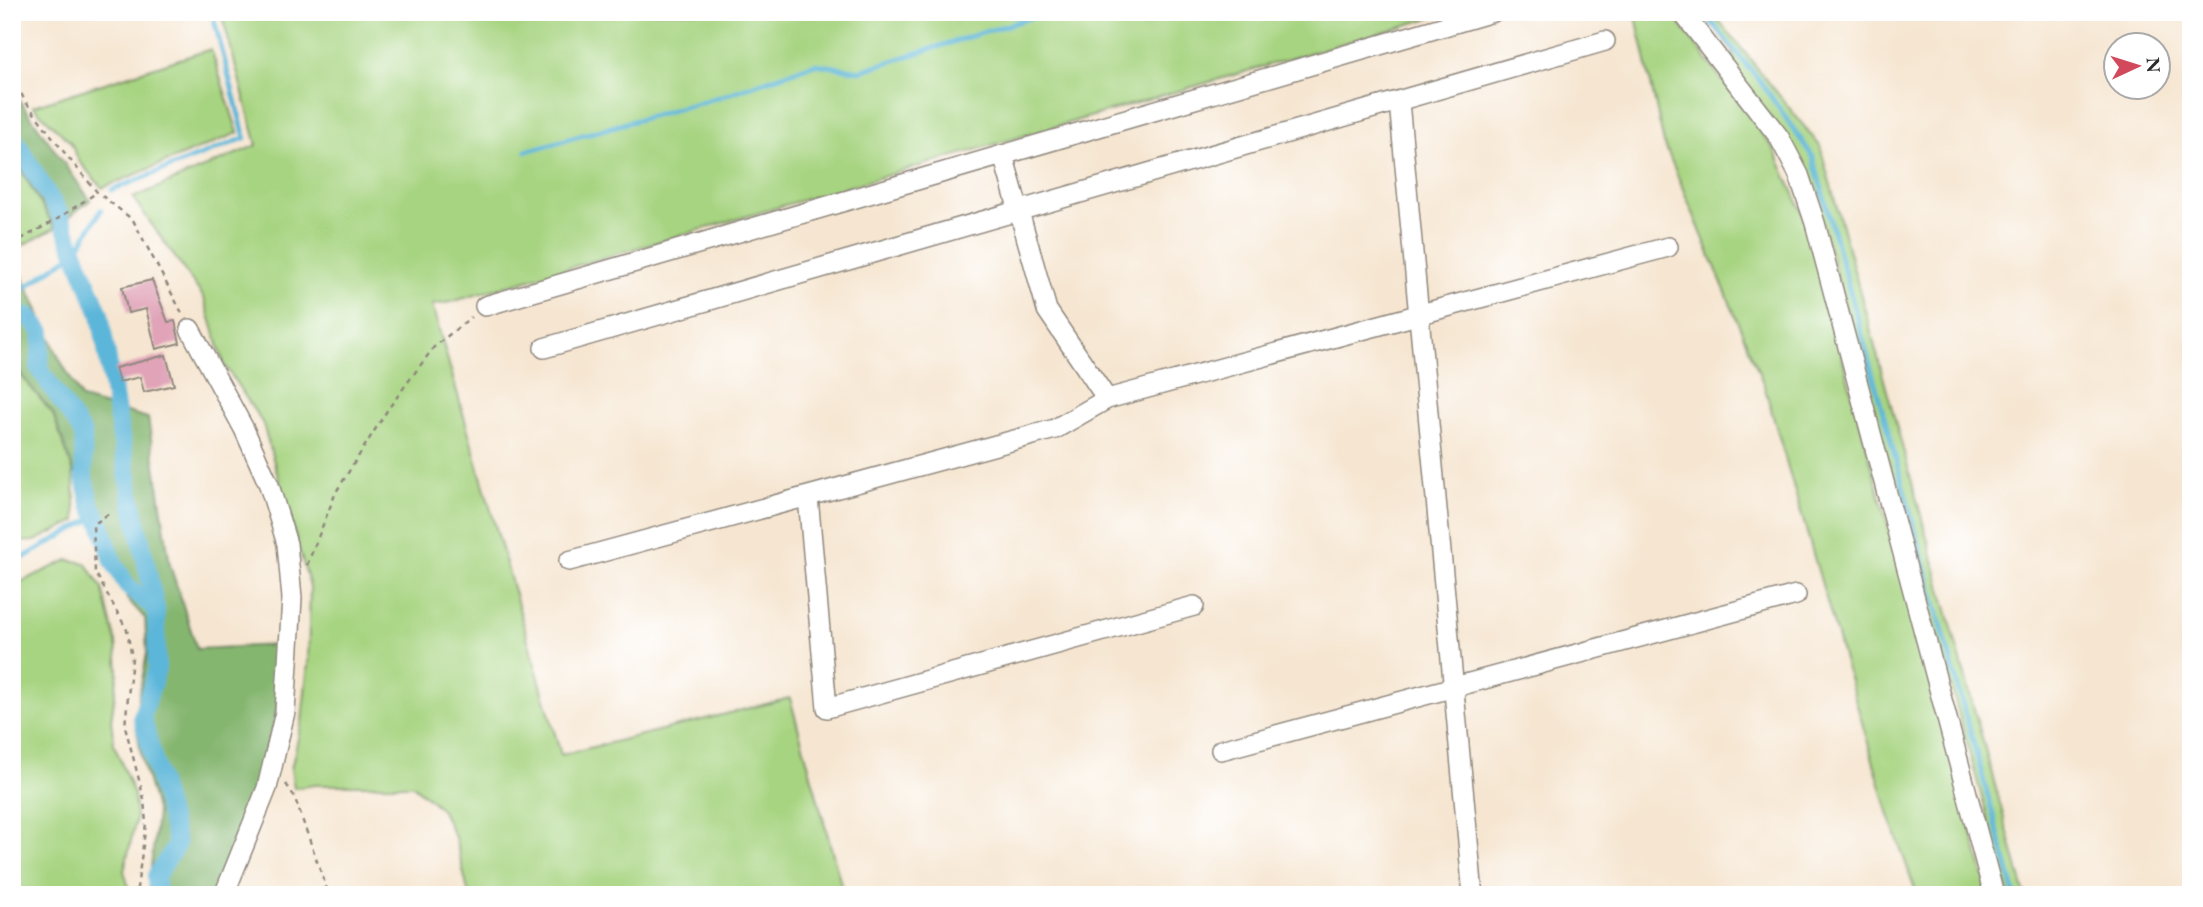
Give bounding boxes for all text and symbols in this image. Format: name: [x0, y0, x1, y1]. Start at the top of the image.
north arrow: [2102, 32, 2172, 102]
text: N: [2140, 56, 2167, 74]

